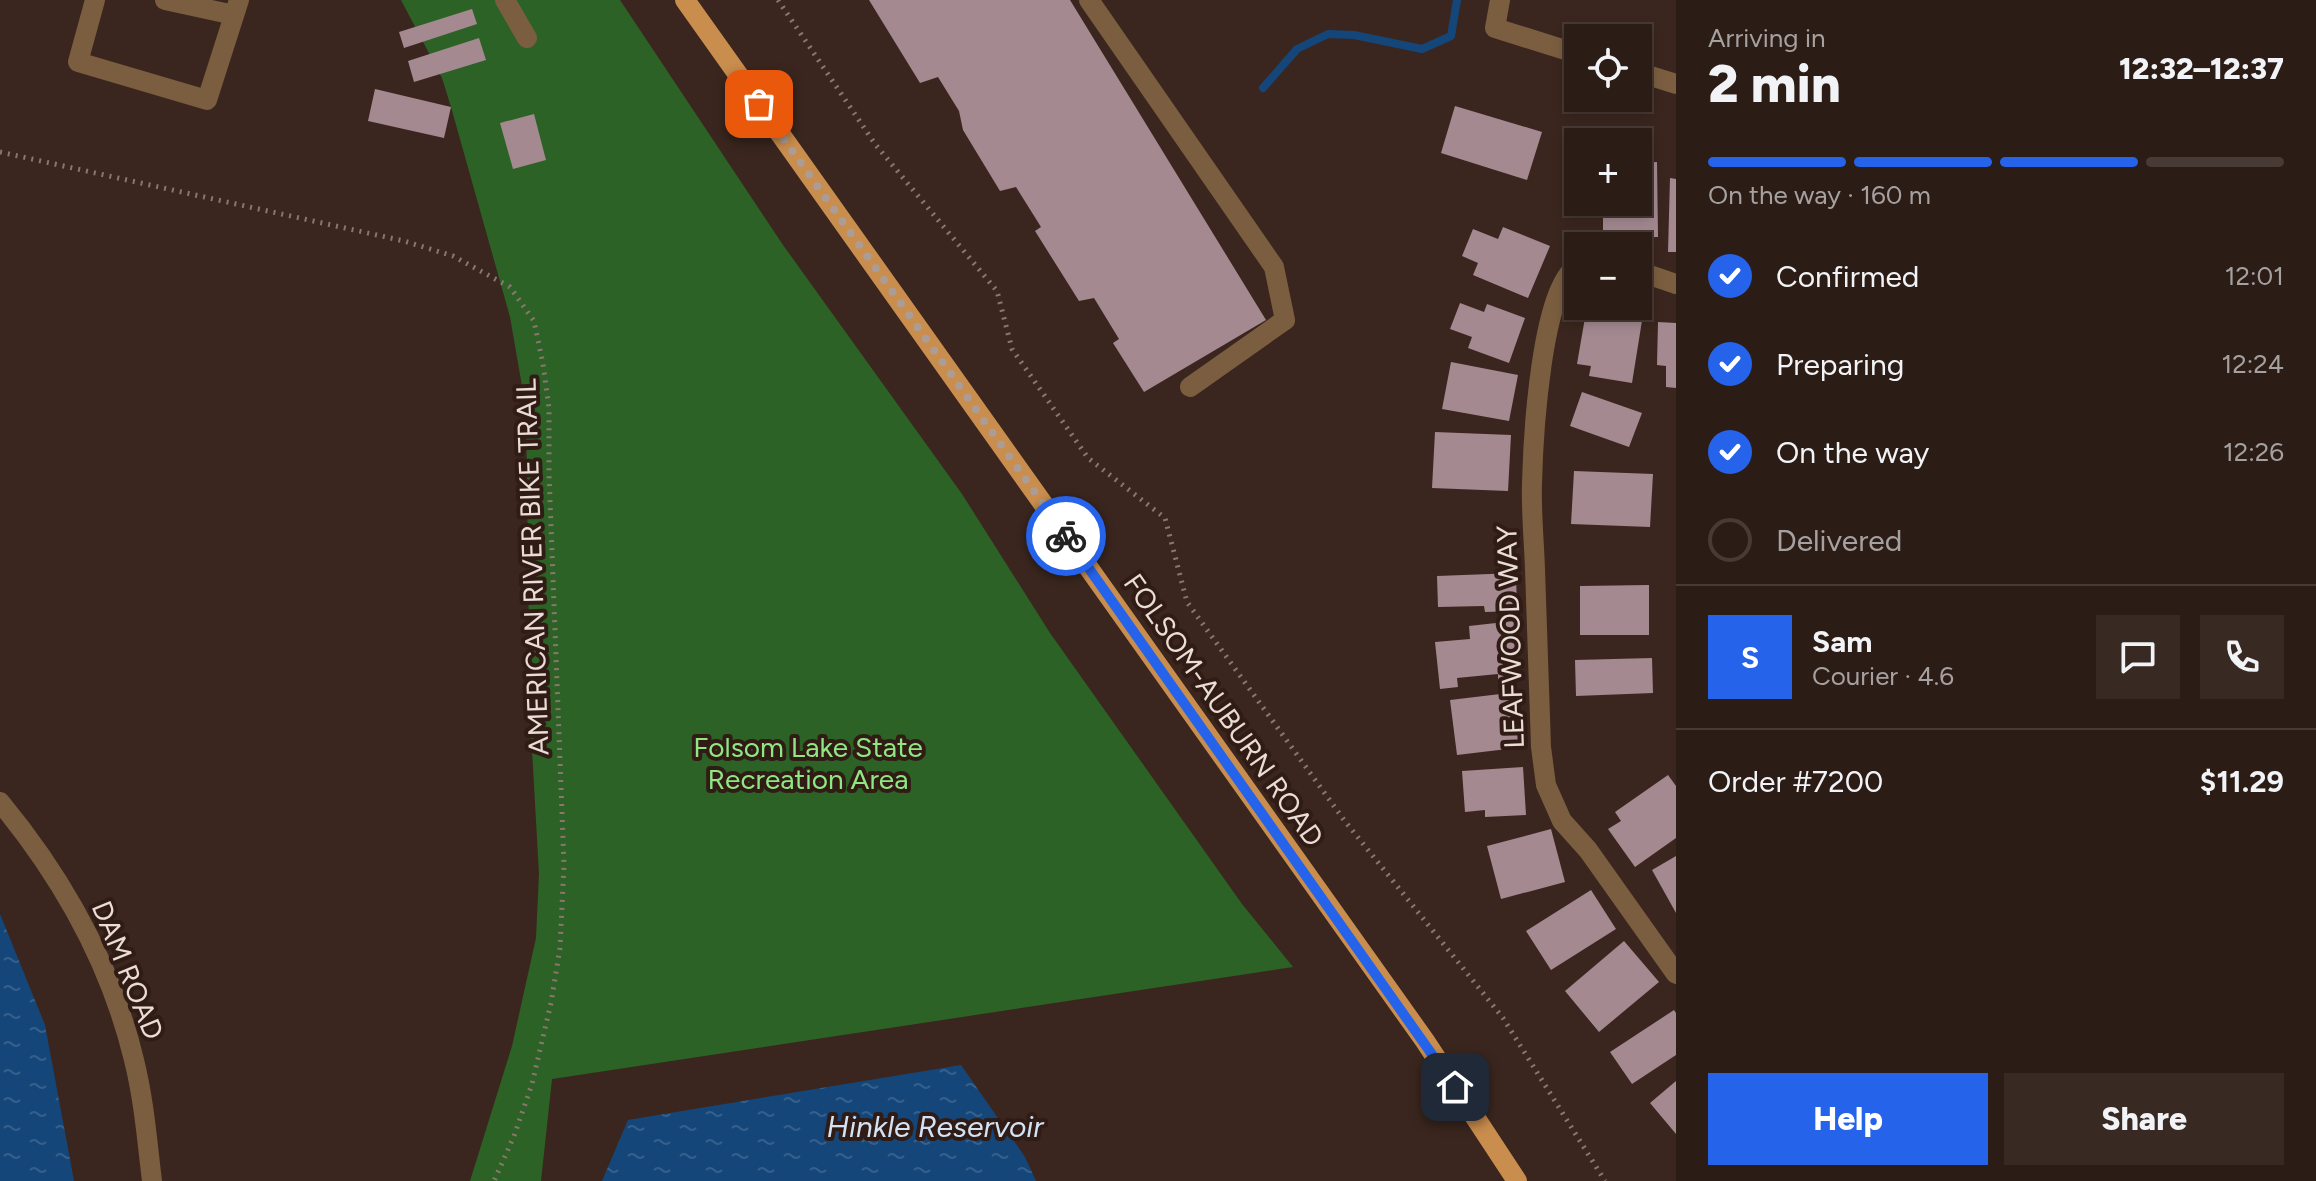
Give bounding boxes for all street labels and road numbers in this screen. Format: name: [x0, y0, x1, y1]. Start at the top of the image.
street label: AMERICAN RIVER BIKE TRAIL: [508, 378, 556, 756]
street label: LEAFWOOD WAY: [1489, 525, 1531, 749]
street label: FOLSOM-AUBURN ROAD: [1117, 567, 1331, 853]
street label: DAM ROAD: [85, 896, 171, 1044]

